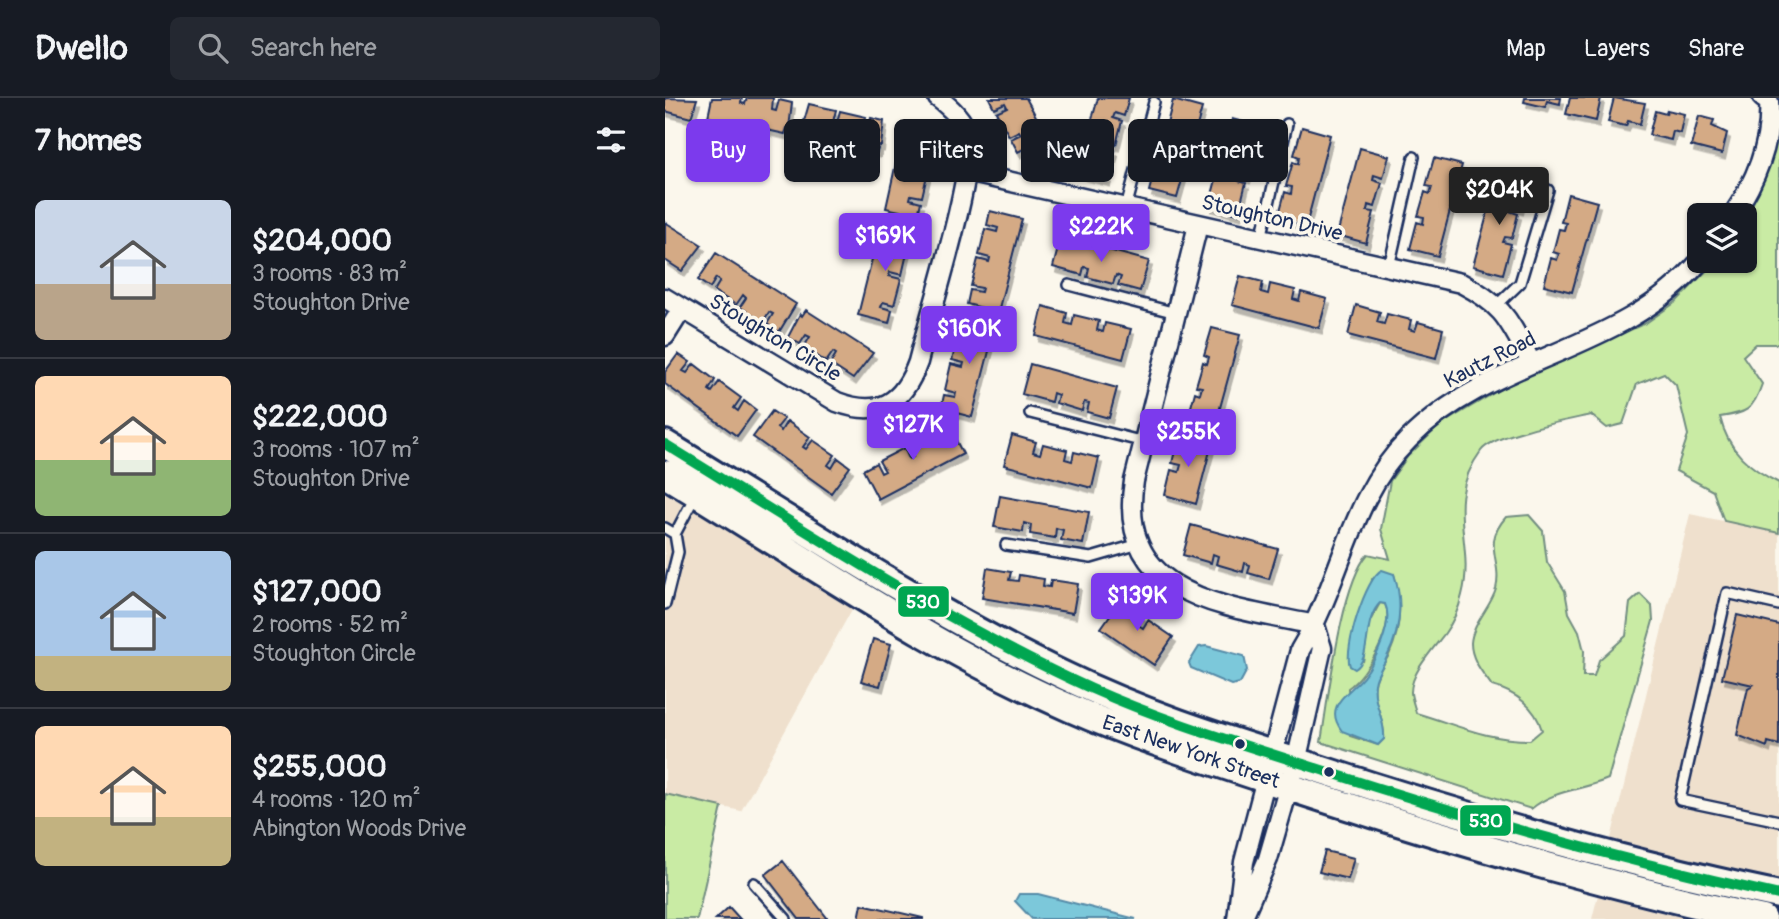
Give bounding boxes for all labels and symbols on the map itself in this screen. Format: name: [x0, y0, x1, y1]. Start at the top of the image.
pin: $204K: [1450, 167, 1548, 227]
street label: Stoughton Drive: [1199, 189, 1346, 247]
pin: $222K: [1052, 204, 1150, 264]
pin: $169K: [836, 214, 934, 273]
street label: Stoughton Circle: [704, 288, 847, 388]
pin: $160K: [920, 306, 1018, 366]
street label: Kautz Road: [1439, 325, 1541, 395]
pin: $127K: [864, 402, 962, 462]
pin: $255K: [1139, 410, 1237, 469]
pin: $139K: [1088, 574, 1186, 633]
line badge: 530: [897, 585, 950, 618]
text: 530: [906, 590, 940, 614]
street label: East New York Street: [1099, 709, 1284, 795]
unlabelled marker: [1233, 737, 1247, 751]
unlabelled marker: [1322, 765, 1336, 779]
line badge: 530: [1459, 804, 1512, 837]
text: 530: [1469, 809, 1503, 833]

